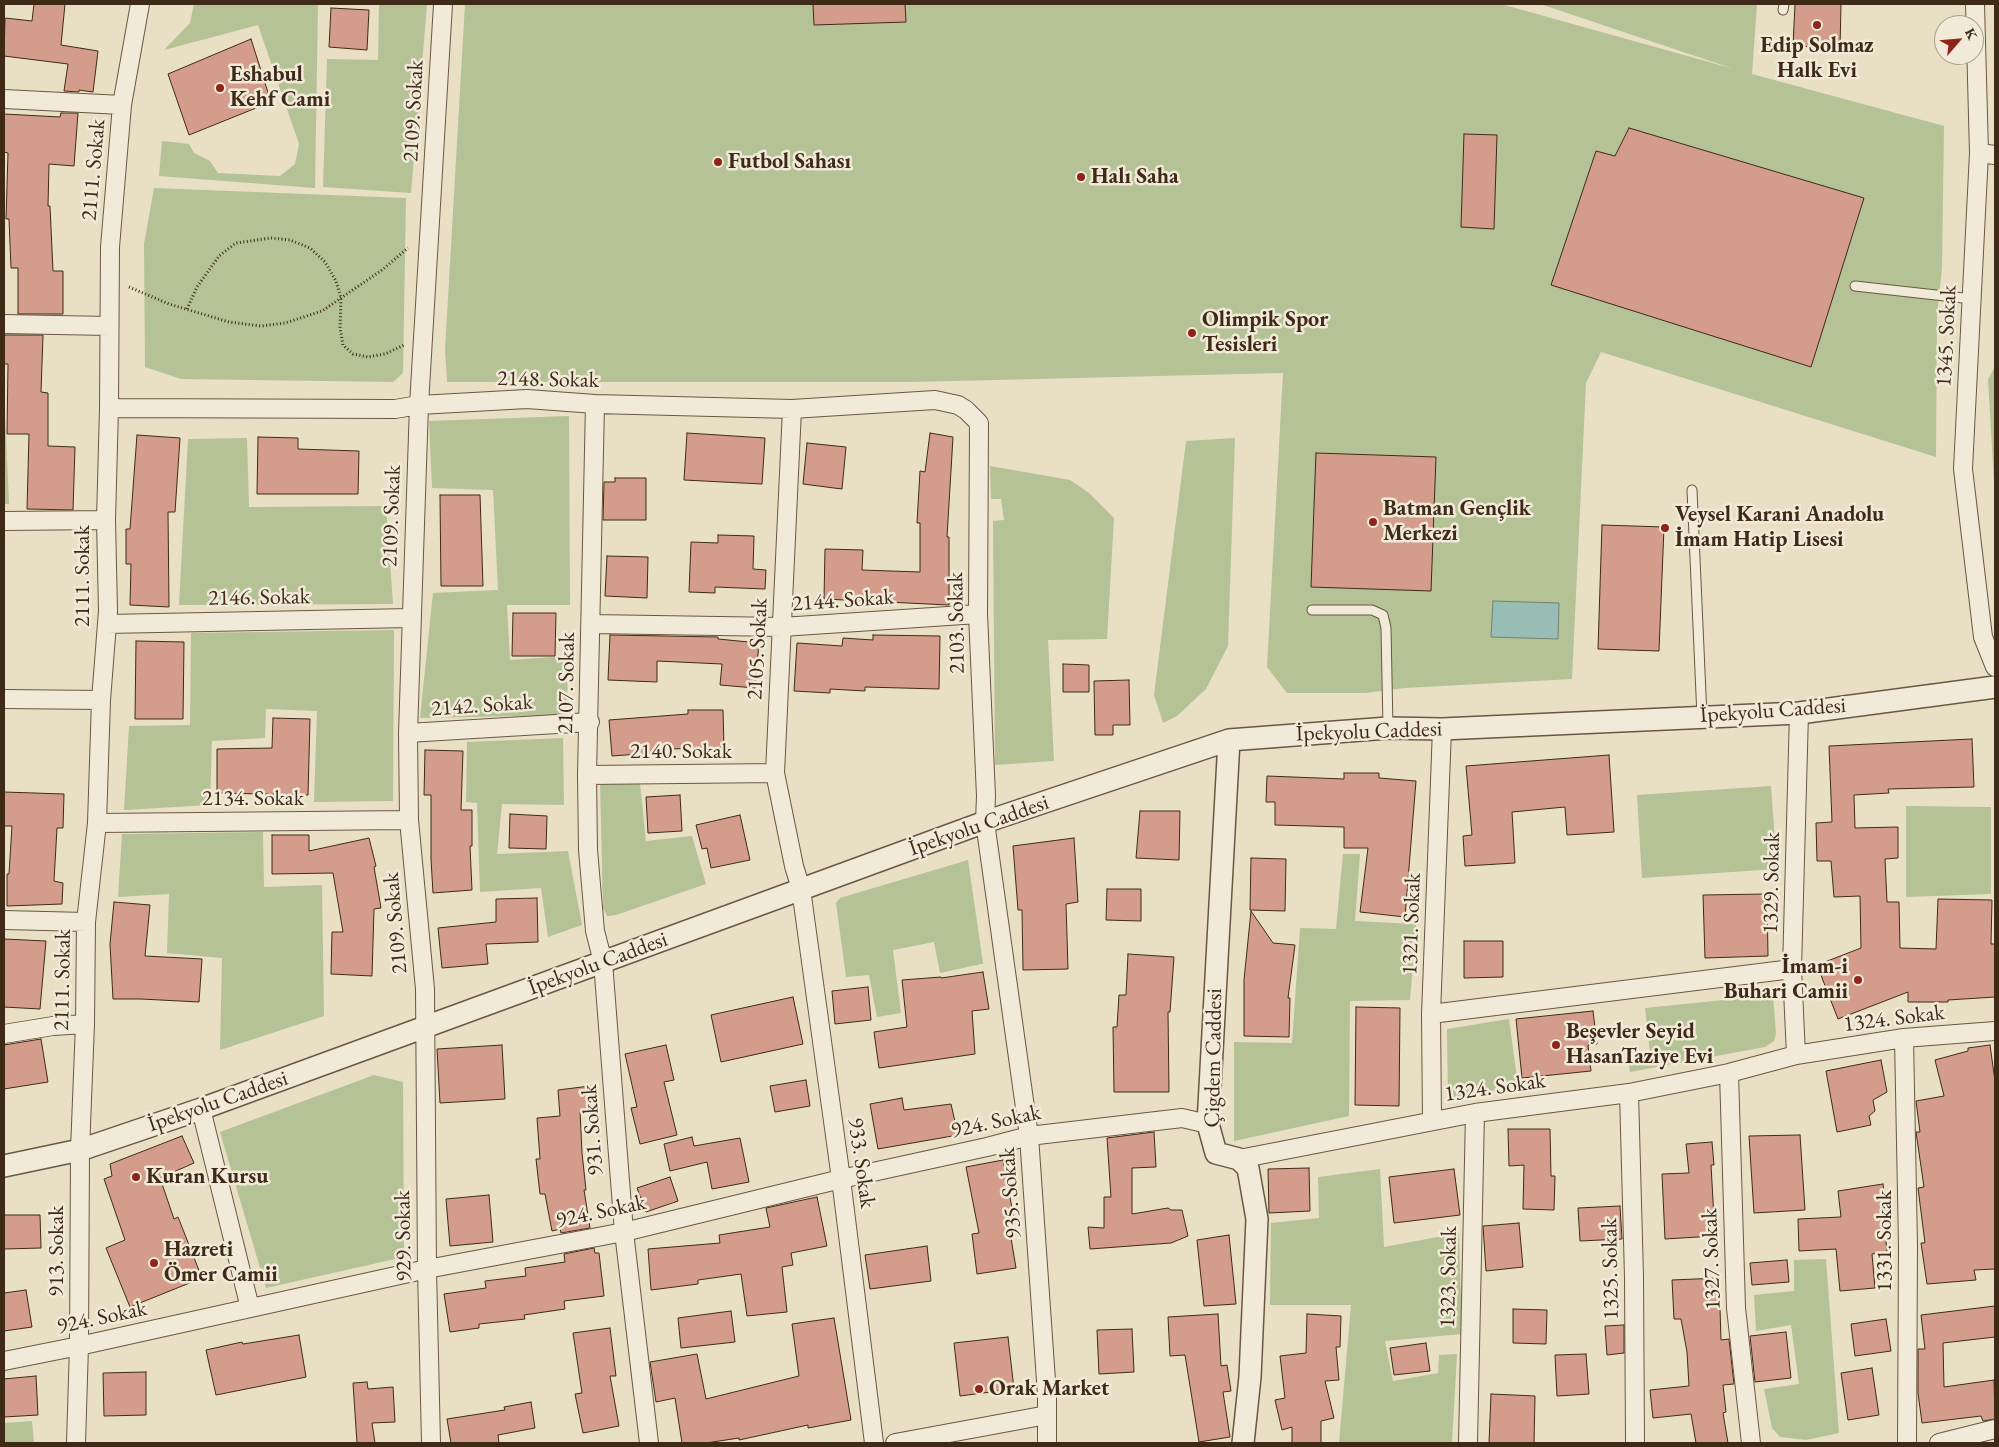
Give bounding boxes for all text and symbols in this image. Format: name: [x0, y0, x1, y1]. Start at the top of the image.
north arrow: [1934, 15, 1984, 65]
marker: Edip Solmaz Halk Evi: [1811, 19, 1823, 31]
text: K: [1961, 25, 1982, 42]
place label: Edip Solmaz Halk Evi: [1760, 33, 1874, 84]
street label: 2109. Sokak: [398, 59, 430, 163]
place label: Eshabul Kehf Cami: [230, 62, 330, 114]
marker: Eshabul Kehf Cami: [214, 82, 226, 94]
street label: 2111. Sokak: [76, 118, 112, 222]
place label: Futbol Sahası: [728, 149, 851, 175]
marker: Futbol Sahası: [712, 156, 724, 168]
place label: Halı Saha: [1091, 164, 1179, 190]
marker: Halı Saha: [1075, 171, 1087, 183]
street label: 1345. Sokak: [1931, 284, 1963, 388]
place label: Olimpik Spor Tesisleri: [1202, 307, 1328, 358]
marker: Olimpik Spor Tesisleri: [1186, 327, 1198, 339]
street label: 2148. Sokak: [497, 366, 599, 394]
street label: 2109. Sokak: [377, 465, 407, 567]
place label: Batman Gençlik Merkezi: [1383, 496, 1531, 548]
place label: Veysel Karani Anadolu İmam Hatip Lisesi: [1675, 502, 1884, 554]
marker: Batman Gençlik Merkezi: [1367, 516, 1379, 528]
marker: Veysel Karani Anadolu İmam Hatip Lisesi: [1659, 522, 1671, 534]
street label: 2111. Sokak: [70, 525, 96, 627]
street label: 2103. Sokak: [943, 572, 971, 674]
street label: 2146. Sokak: [208, 584, 310, 612]
street label: 2144. Sokak: [791, 584, 895, 618]
street label: 2105. Sokak: [742, 597, 774, 701]
street label: 2107. Sokak: [553, 632, 581, 734]
street label: 2142. Sokak: [430, 689, 534, 723]
street label: İpekyolu Caddesi: [1699, 693, 1847, 729]
street label: İpekyolu Caddesi: [1295, 716, 1443, 748]
street label: 2140. Sokak: [630, 739, 732, 765]
street label: 2134. Sokak: [202, 786, 304, 812]
street label: İpekyolu Caddesi: [905, 790, 1053, 862]
street label: 1329. Sokak: [1758, 832, 1786, 934]
street label: 2109. Sokak: [378, 871, 414, 975]
street label: 1321. Sokak: [1397, 873, 1427, 975]
street label: İpekyolu Caddesi: [525, 927, 671, 1001]
street label: 2111. Sokak: [49, 929, 77, 1031]
place label: İmam-i Buhari Camii: [1724, 954, 1848, 1006]
marker: İmam-i Buhari Camii: [1852, 974, 1864, 986]
street label: Çigdem Caddesi: [1200, 988, 1228, 1128]
street label: 1324. Sokak: [1842, 1000, 1946, 1038]
place label: Beşevler Seyid HasanTaziye Evi: [1566, 1019, 1713, 1070]
marker: Beşevler Seyid HasanTaziye Evi: [1550, 1039, 1562, 1051]
street label: İpekyolu Caddesi: [144, 1066, 292, 1138]
street label: 1324. Sokak: [1443, 1068, 1547, 1108]
street label: 931. Sokak: [577, 1084, 609, 1176]
street label: 924. Sokak: [949, 1100, 1043, 1144]
street label: 933. Sokak: [842, 1116, 880, 1210]
street label: 935. Sokak: [995, 1147, 1027, 1239]
place label: Kuran Kursu: [146, 1164, 268, 1190]
marker: Kuran Kursu: [130, 1171, 142, 1183]
street label: 929. Sokak: [390, 1190, 418, 1282]
street label: 924. Sokak: [554, 1190, 648, 1234]
street label: 1331. Sokak: [1872, 1190, 1898, 1292]
street label: 913. Sokak: [44, 1205, 70, 1297]
street label: 1327. Sokak: [1697, 1208, 1727, 1310]
street label: 1325. Sokak: [1597, 1218, 1625, 1320]
street label: 1323. Sokak: [1435, 1226, 1463, 1328]
place label: Hazreti Ömer Camii: [164, 1237, 278, 1288]
marker: Hazreti Ömer Camii: [148, 1257, 160, 1269]
street label: 924. Sokak: [55, 1296, 149, 1340]
place label: Orak Market: [989, 1376, 1109, 1402]
marker: Orak Market: [973, 1383, 985, 1395]

